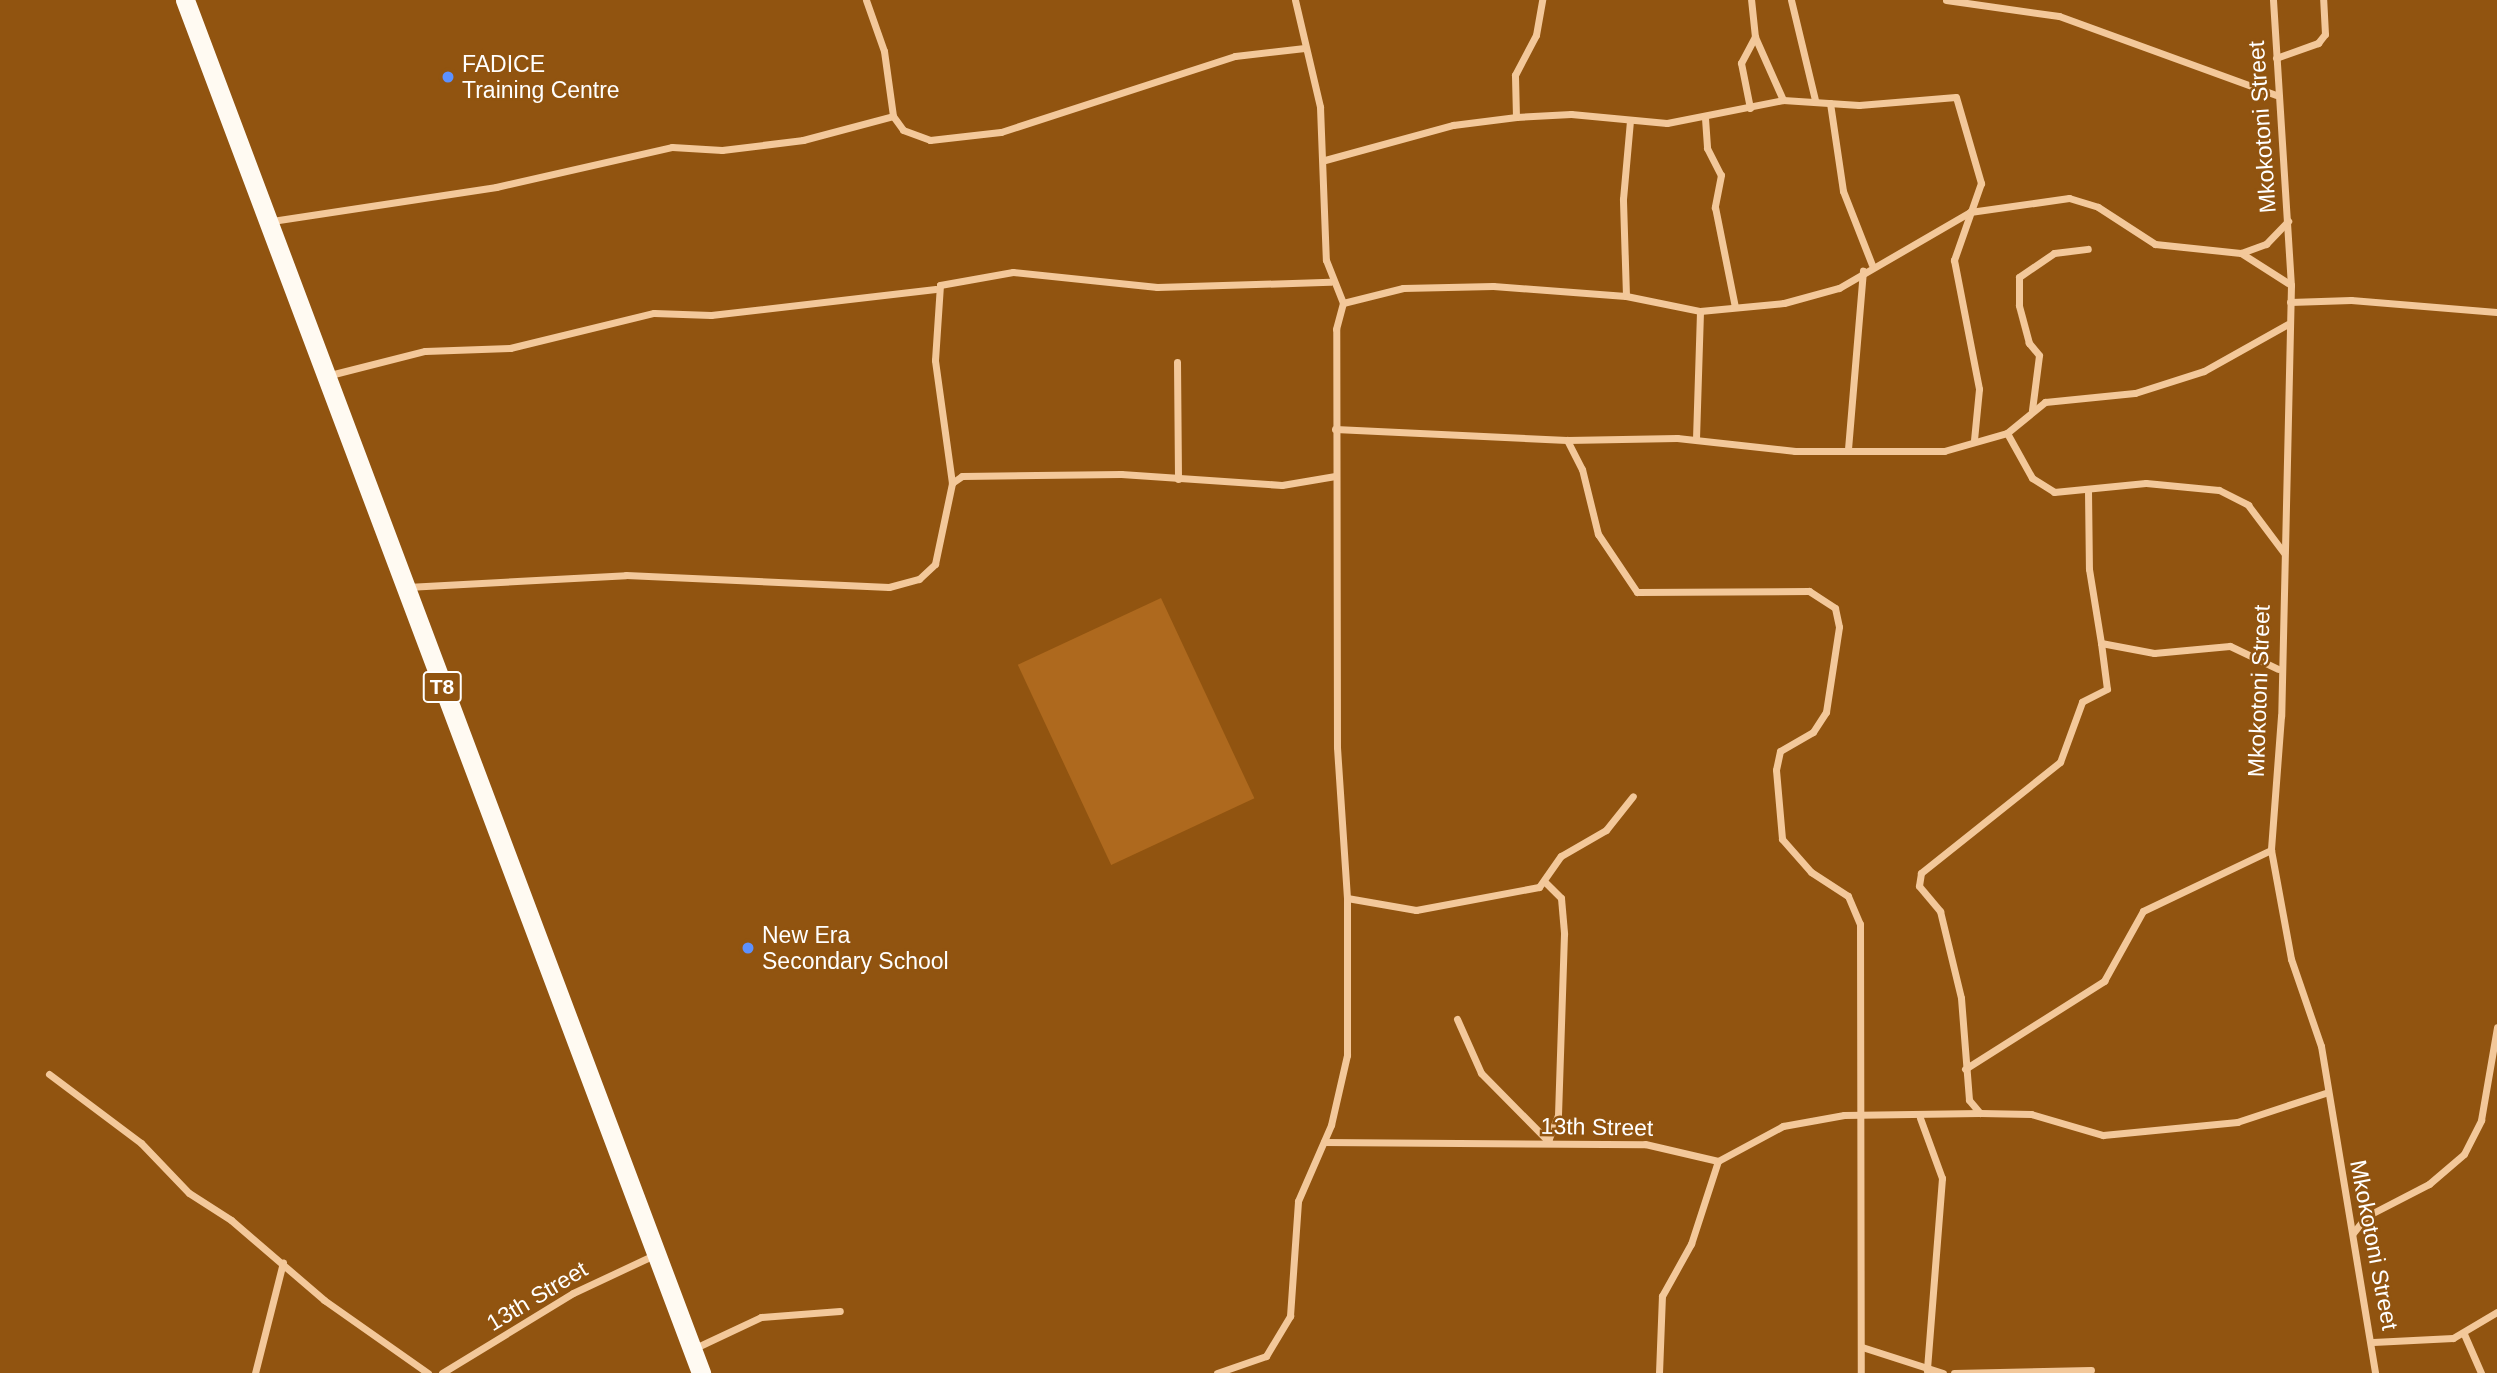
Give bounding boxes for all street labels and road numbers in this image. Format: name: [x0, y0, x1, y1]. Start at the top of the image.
street label: Mkokotoni Street: [2242, 40, 2282, 214]
street label: Mkokotoni Street: [2242, 604, 2276, 778]
road number: T8: [421, 670, 463, 704]
street label: 13th Street: [1541, 1112, 1653, 1142]
street label: Mkokotoni Street: [2344, 1158, 2404, 1332]
street label: 13th Street: [482, 1255, 592, 1337]

